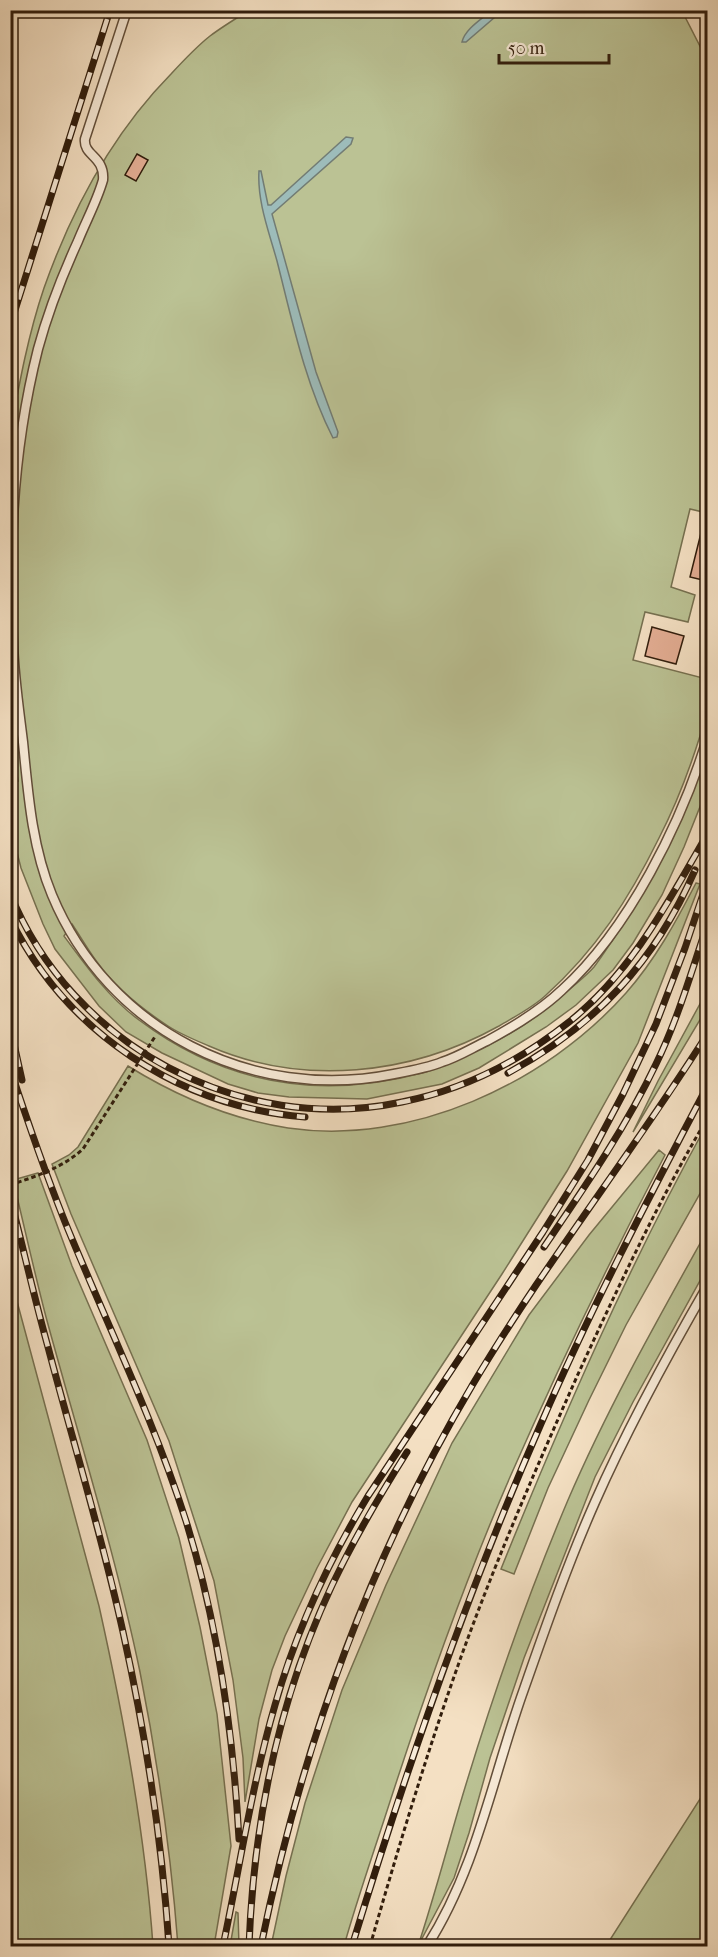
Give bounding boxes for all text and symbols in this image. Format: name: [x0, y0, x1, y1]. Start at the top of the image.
scale bar: [499, 27, 608, 65]
text: 50 m: [508, 38, 545, 59]

